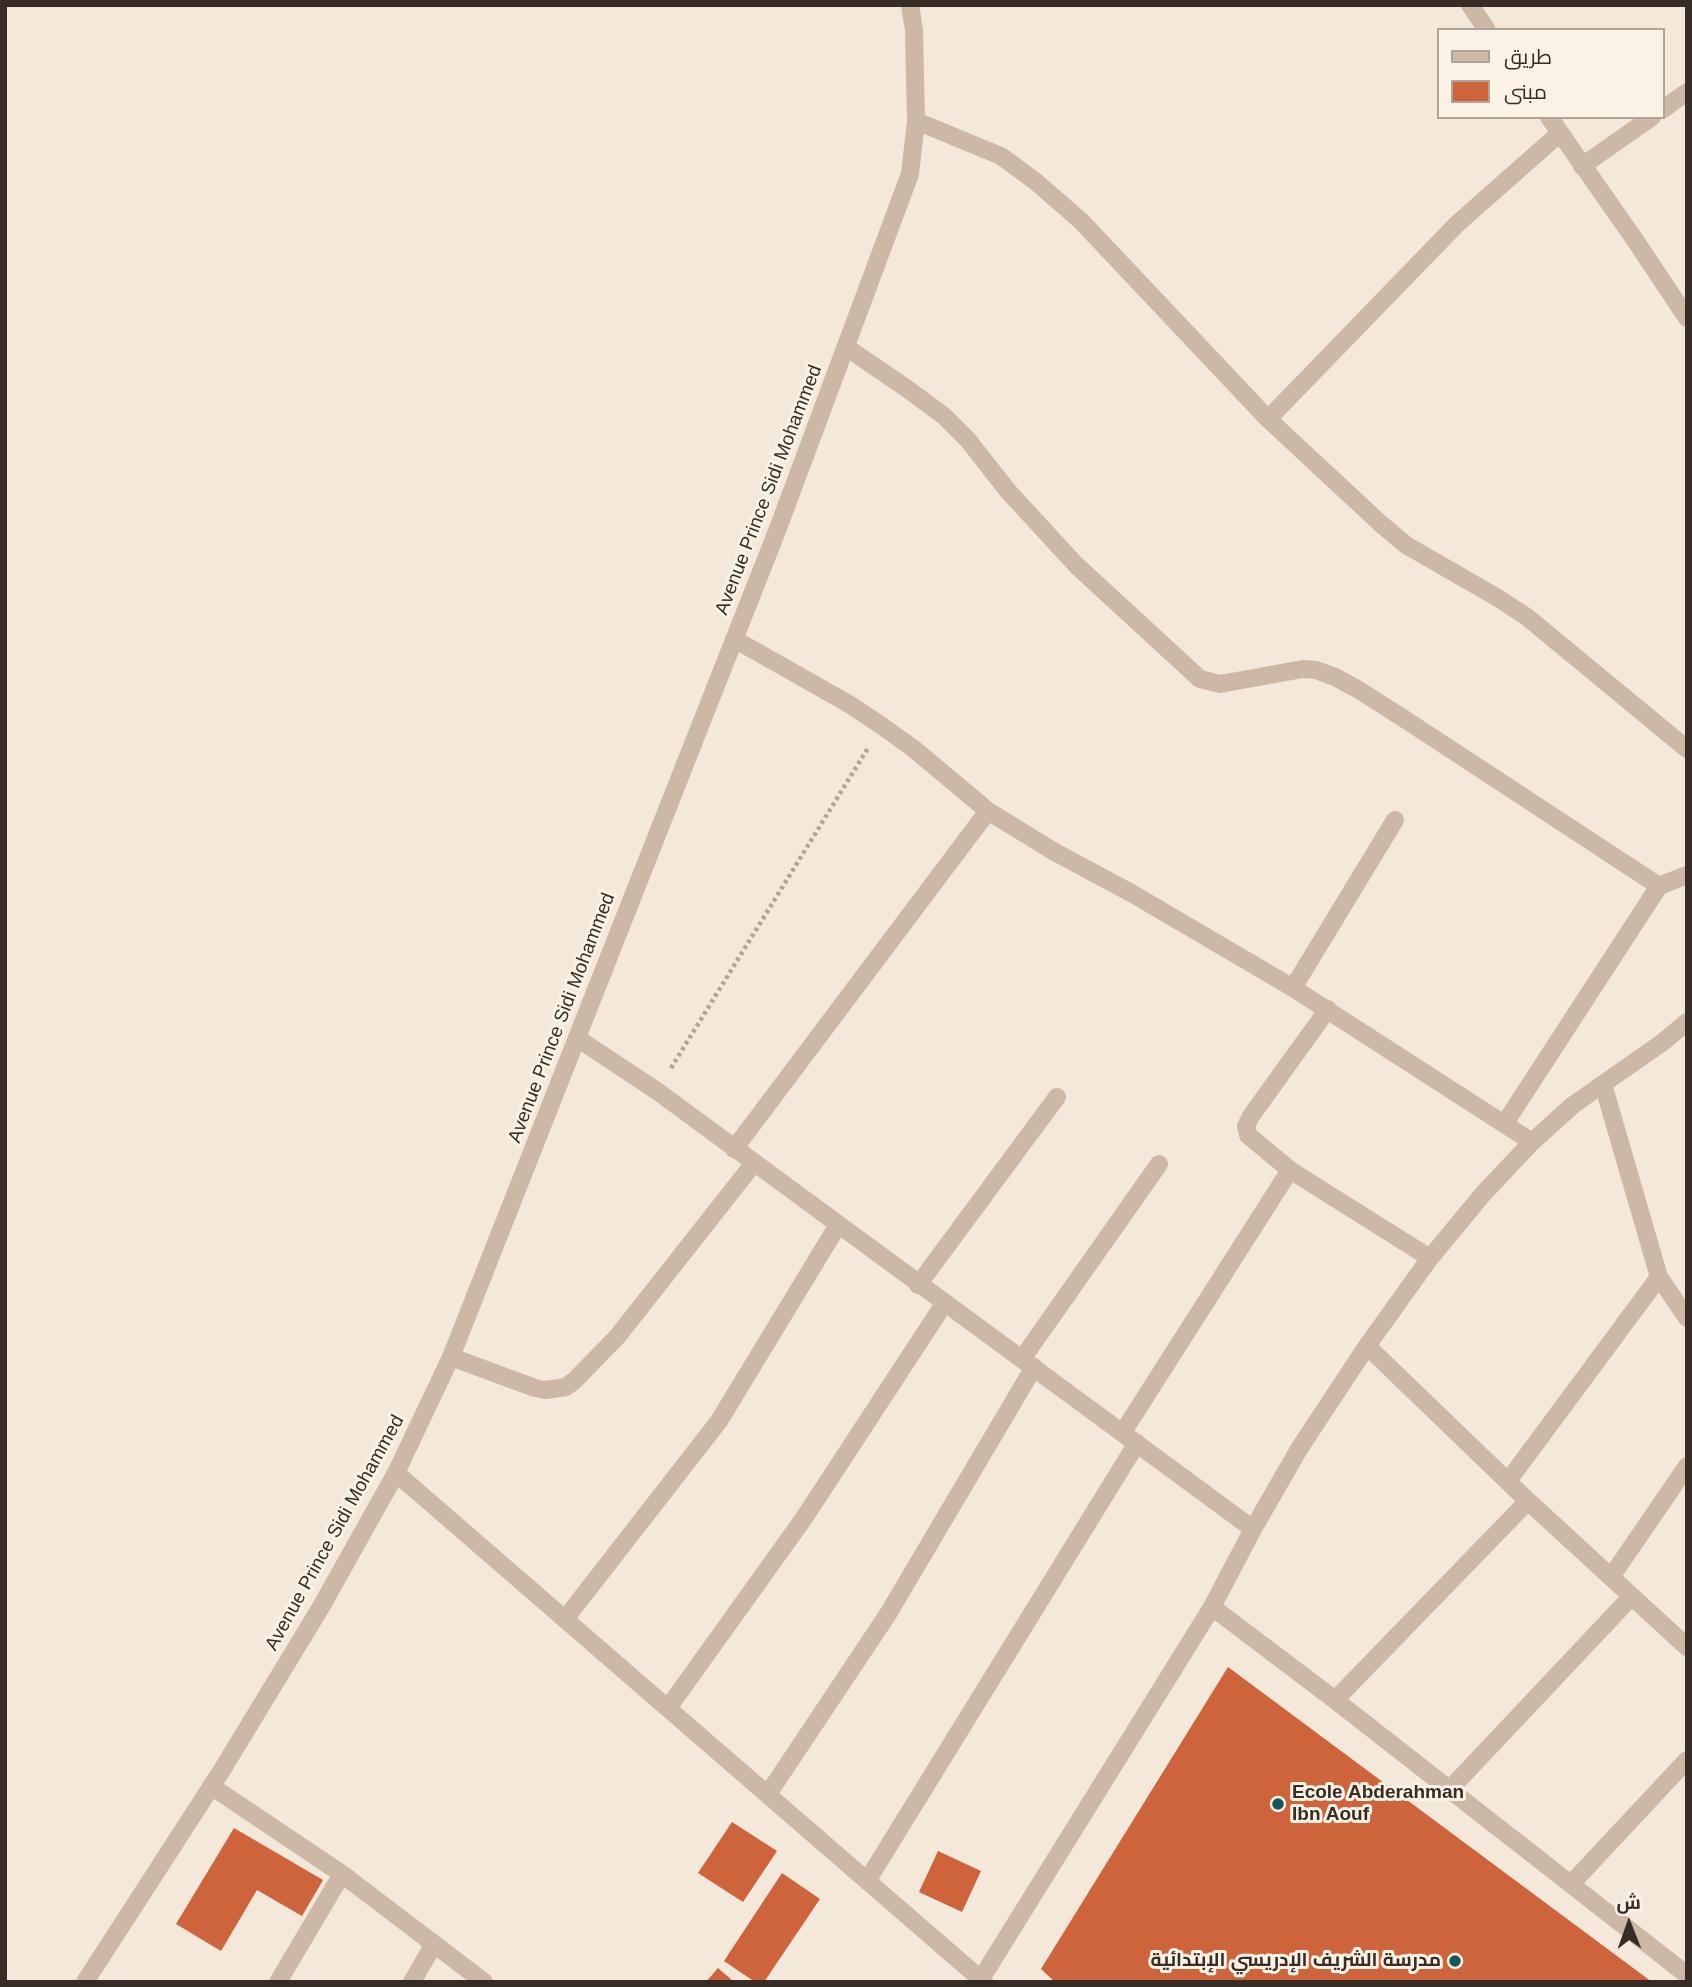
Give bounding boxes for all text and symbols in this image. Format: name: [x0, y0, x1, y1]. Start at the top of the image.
legend: [1436, 28, 1664, 119]
text: طريق: [1504, 45, 1552, 68]
text: مبنى: [1504, 80, 1547, 103]
street label: Avenue Prince Sidi Mohammed: [711, 362, 827, 618]
street label: Avenue Prince Sidi Mohammed: [504, 890, 620, 1146]
street label: Avenue Prince Sidi Mohammed: [261, 1411, 409, 1655]
place label: Ecole Abderahman Ibn Aouf: [1292, 1782, 1464, 1826]
marker: Ecole Abderahman Ibn Aouf: [1270, 1796, 1286, 1812]
north arrow: [1594, 1889, 1664, 1959]
text: ش: [1616, 1892, 1641, 1913]
place label: مدرسة الشريف الإدريسي الإبتدائية: [1150, 1950, 1441, 1972]
marker: مدرسة الشريف الإدريسي الإبتدائية: [1447, 1953, 1463, 1969]

